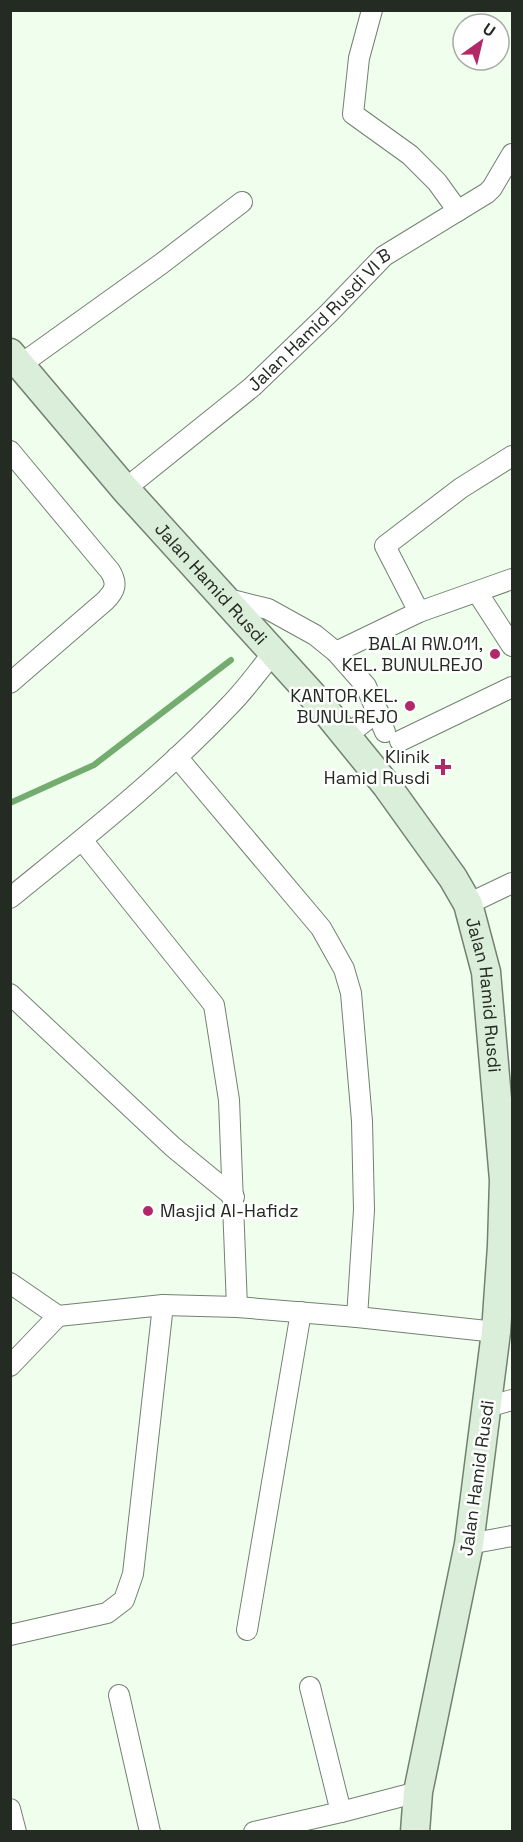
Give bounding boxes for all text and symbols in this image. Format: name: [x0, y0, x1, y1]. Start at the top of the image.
north arrow: [451, 12, 511, 72]
text: U: [479, 18, 499, 42]
street label: Jalan Hamid Rusdi VI B: [242, 243, 395, 396]
street label: Jalan Hamid Rusdi: [150, 517, 273, 649]
place label: BALAI RW.011, KEL. BUNULREJO: [342, 632, 483, 676]
marker: BALAI RW.011, KEL. BUNULREJO: [488, 647, 502, 661]
place label: KANTOR KEL. BUNULREJO: [290, 684, 398, 728]
marker: KANTOR KEL. BUNULREJO: [403, 699, 417, 713]
place label: Klinik Hamid Rusdi: [324, 745, 430, 789]
marker: Klinik Hamid Rusdi: [434, 758, 452, 776]
street label: Jalan Hamid Rusdi: [461, 914, 507, 1073]
place label: Masjid Al-Hafidz: [160, 1199, 299, 1222]
marker: Masjid Al-Hafidz: [141, 1204, 155, 1218]
street label: Jalan Hamid Rusdi: [454, 1399, 499, 1557]

